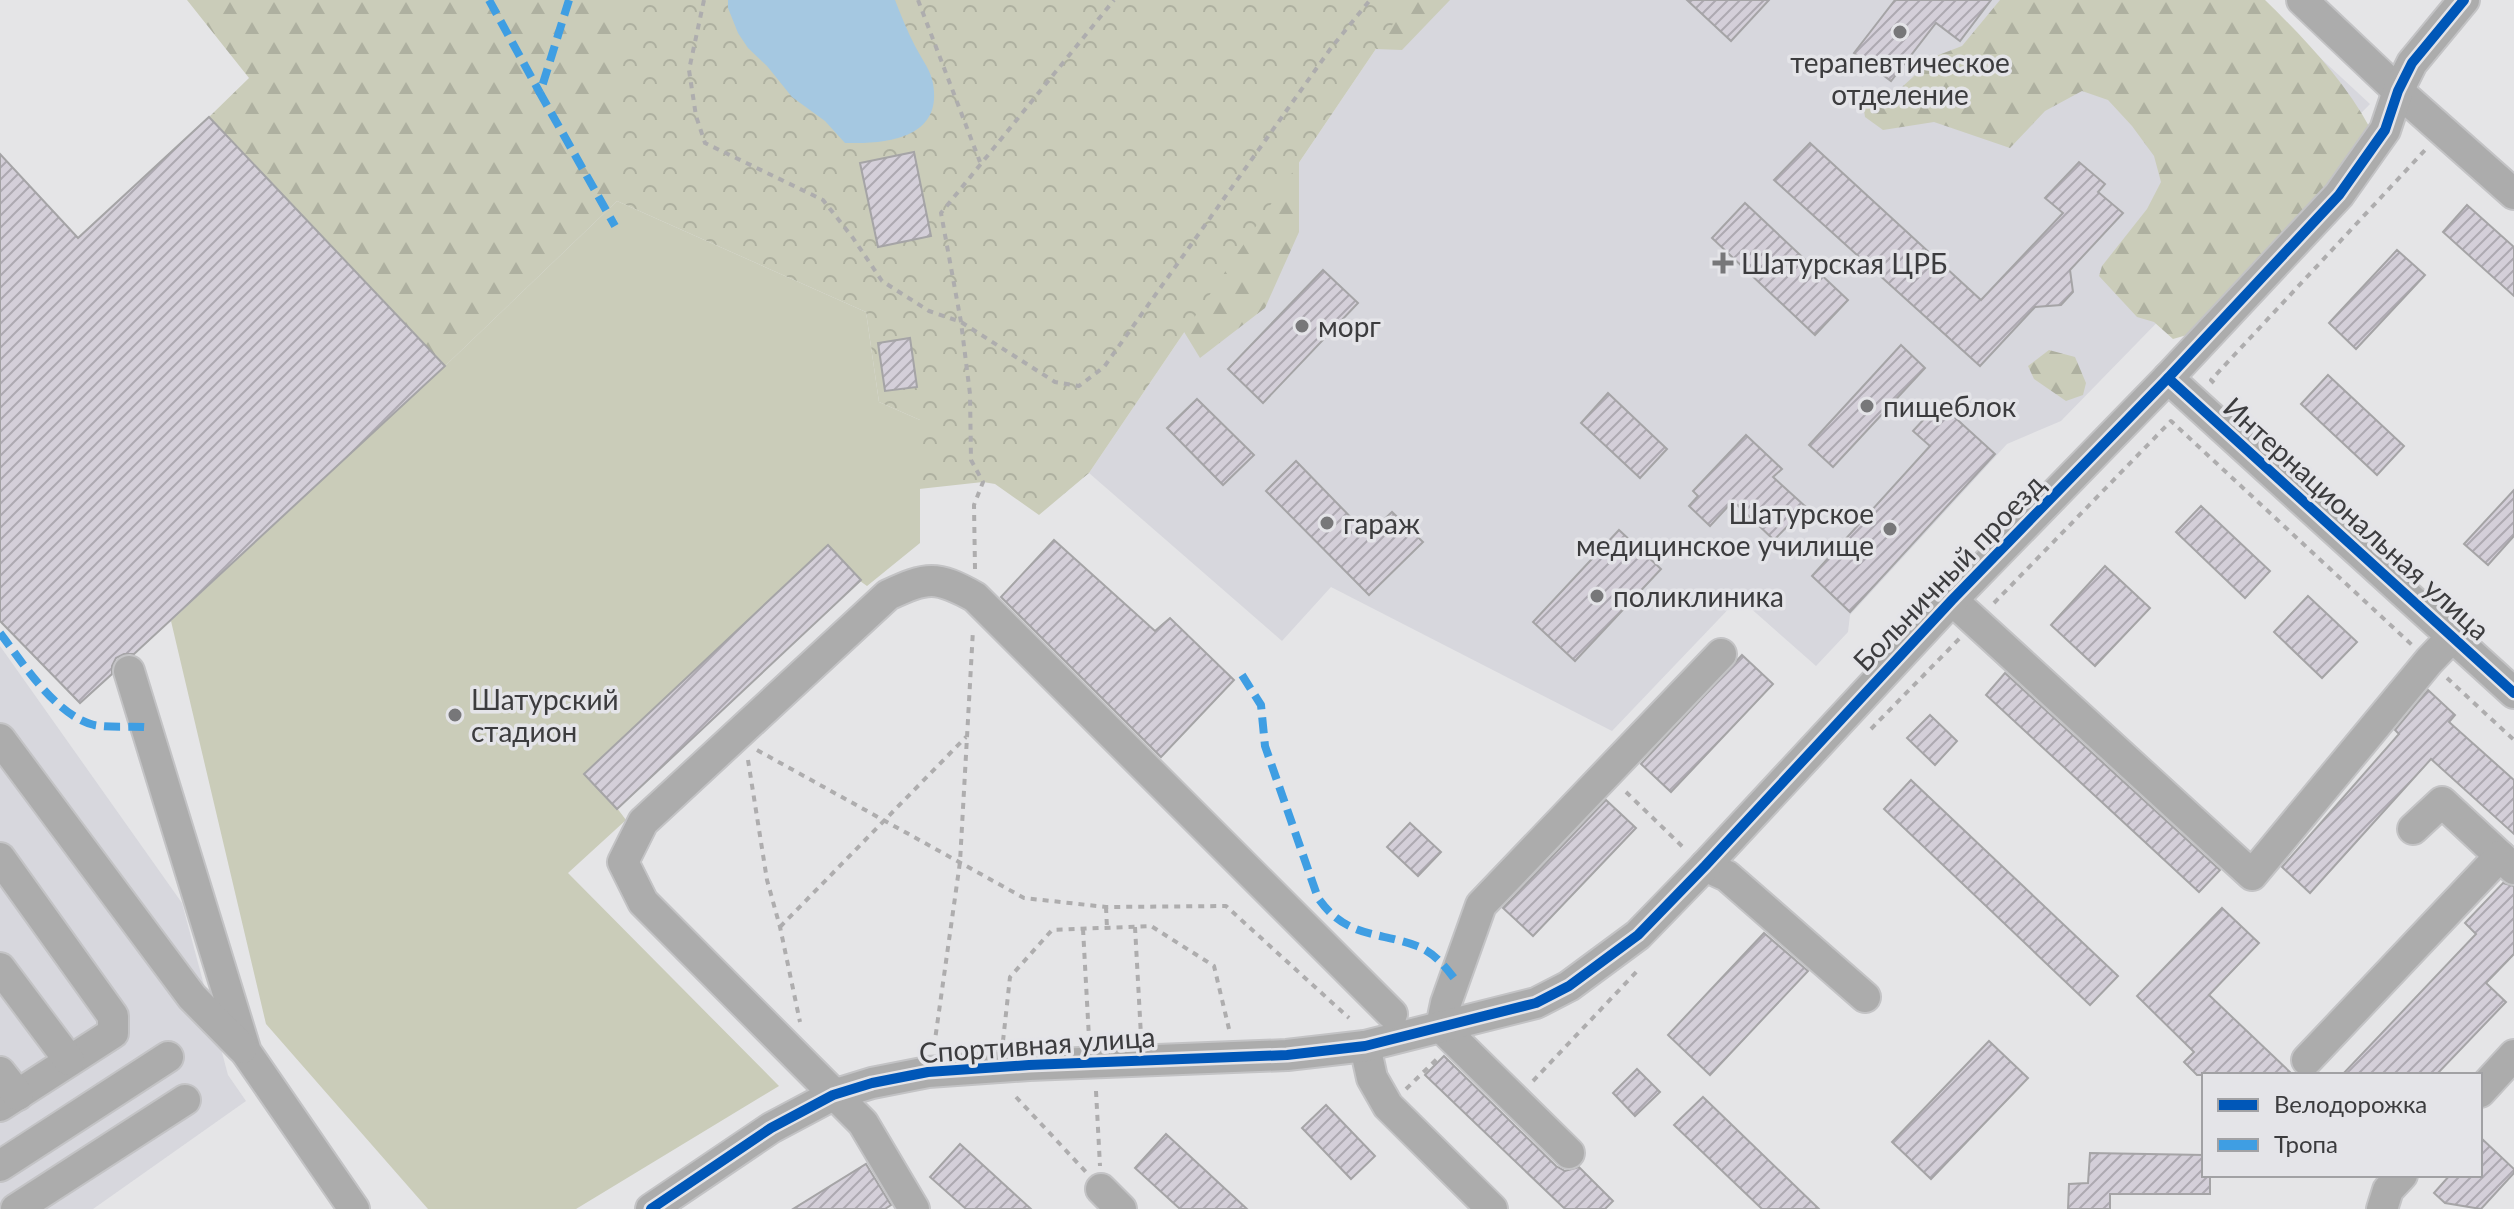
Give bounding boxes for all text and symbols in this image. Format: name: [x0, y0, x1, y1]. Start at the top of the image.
marker: терапевтическое отделение: [1891, 23, 1909, 41]
place label: терапевтическое отделение: [1790, 45, 2010, 111]
place label: Шатурская ЦРБ: [1741, 246, 1947, 280]
marker: Шатурская ЦРБ: [1712, 252, 1734, 274]
place label: морг: [1318, 309, 1381, 343]
marker: морг: [1293, 317, 1311, 335]
place label: пищеблок: [1883, 389, 2017, 423]
street label: Интернациональная улица: [2217, 390, 2497, 646]
marker: пищеблок: [1858, 397, 1876, 415]
street label: Больничный проезд: [1845, 467, 2051, 677]
place label: Шатурское медицинское училище: [1576, 496, 1874, 562]
place label: гараж: [1343, 506, 1420, 540]
marker: гараж: [1318, 514, 1336, 532]
marker: Шатурское медицинское училище: [1881, 520, 1899, 538]
place label: поликлиника: [1613, 579, 1784, 613]
marker: поликлиника: [1588, 587, 1606, 605]
place label: Шатурский стадион: [471, 682, 619, 748]
marker: Шатурский стадион: [446, 706, 464, 724]
street label: Спортивная улица: [918, 1019, 1156, 1069]
legend: [2202, 1073, 2482, 1177]
text: Велодорожка: [2274, 1089, 2427, 1118]
text: Тропа: [2274, 1129, 2338, 1158]

